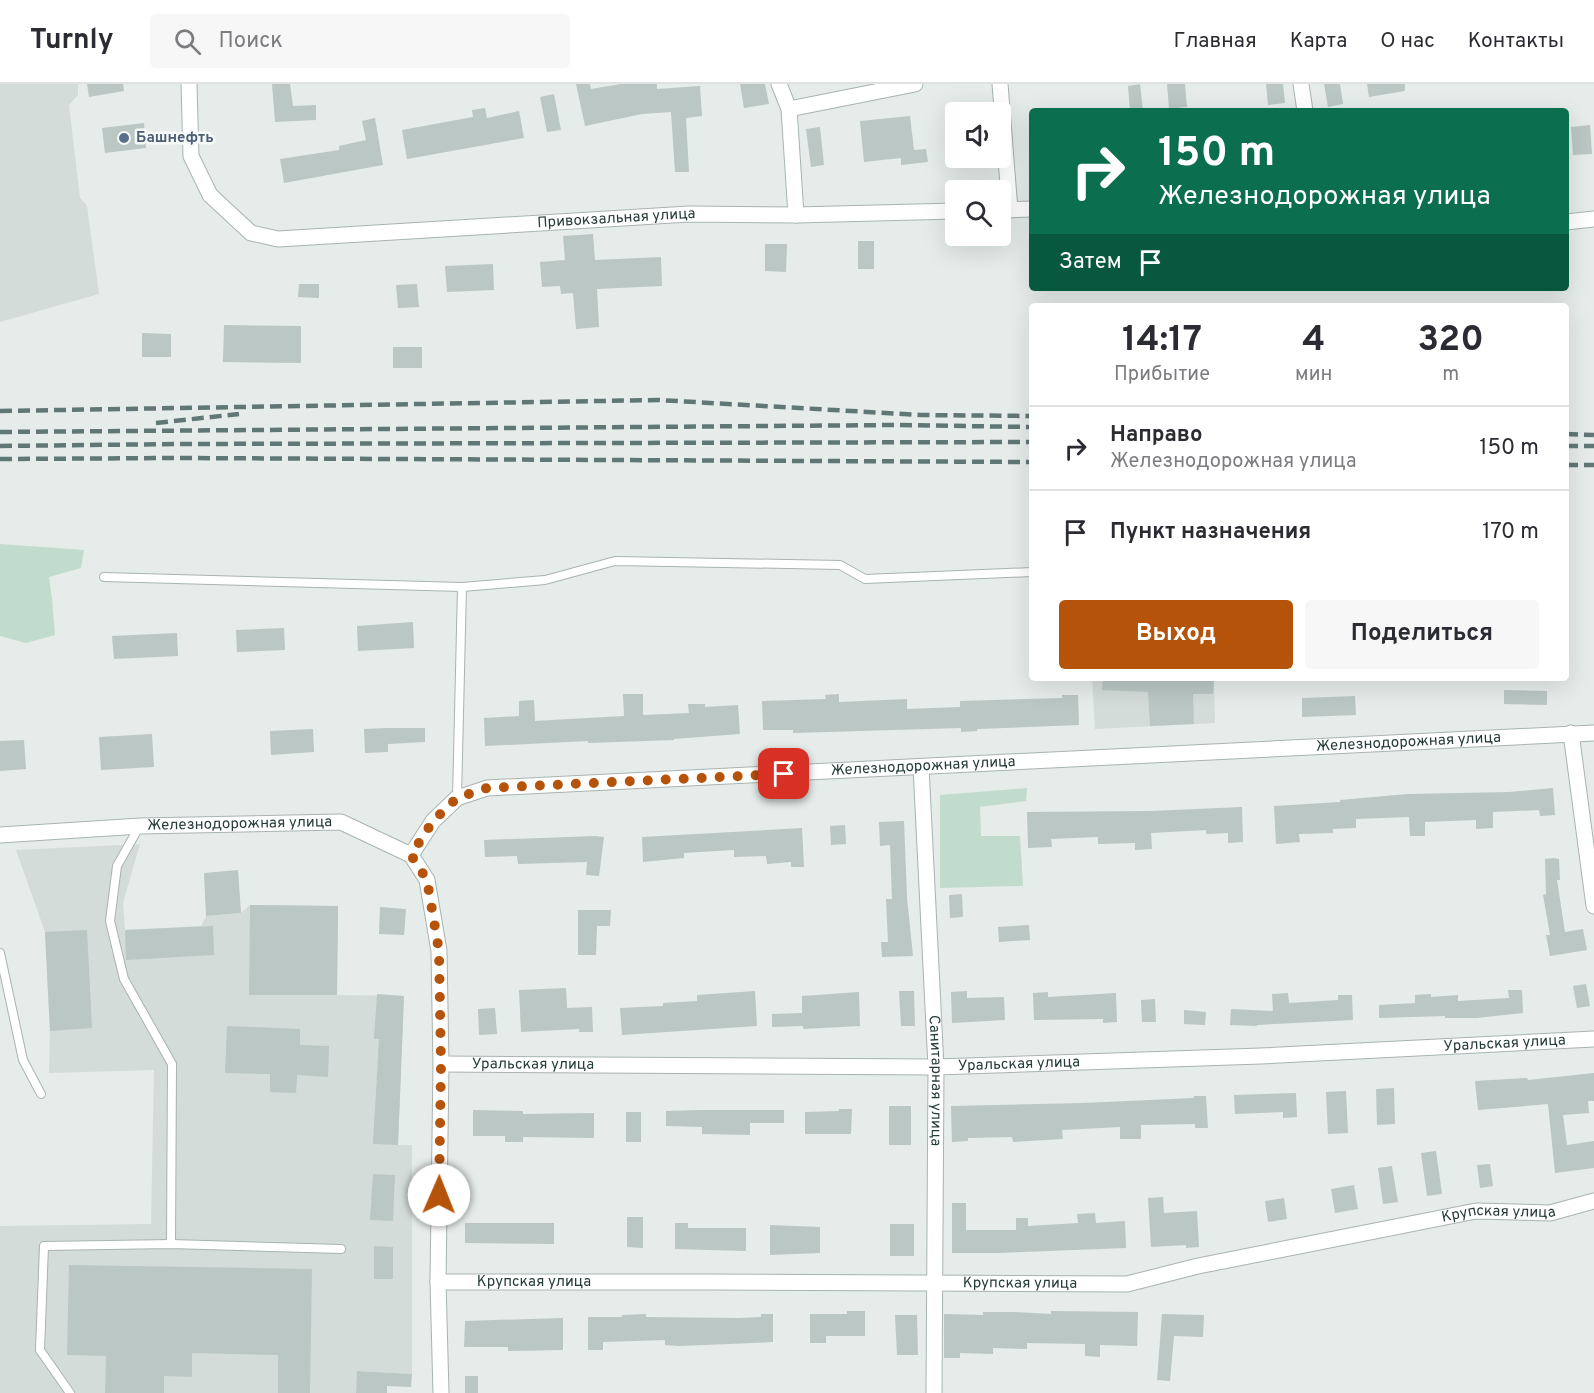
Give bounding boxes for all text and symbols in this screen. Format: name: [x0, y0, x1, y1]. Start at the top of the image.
search box: [150, 14, 570, 68]
text: Turnly: [30, 23, 114, 59]
icon: search: [171, 25, 204, 58]
text: Поиск: [219, 28, 283, 55]
text: Главная: [1173, 28, 1257, 55]
text: Карта: [1290, 28, 1347, 55]
text: О нас: [1380, 28, 1435, 55]
text: Контакты: [1468, 28, 1564, 55]
map controls: [945, 102, 1011, 246]
button: sound: [945, 102, 1011, 168]
text: 150 m: [1158, 128, 1275, 181]
place label: Башнефть: [136, 129, 214, 148]
marker: Башнефть: [117, 131, 131, 145]
icon: right: [1059, 132, 1137, 210]
button: search: [945, 180, 1011, 246]
text: Железнодорожная улица: [1158, 180, 1491, 214]
street label: Привокзальная улица: [537, 204, 696, 233]
icon: arrive: [1134, 246, 1167, 279]
text: Затем: [1059, 249, 1122, 276]
text: 14:17: [1122, 318, 1202, 364]
text: 4: [1302, 318, 1325, 364]
text: 320: [1417, 318, 1484, 364]
text: Прибытие: [1114, 362, 1210, 388]
text: мин: [1295, 362, 1332, 388]
text: m: [1442, 362, 1459, 388]
text: Направо: [1110, 422, 1202, 449]
icon: right: [1059, 432, 1092, 465]
text: 150 m: [1479, 435, 1539, 462]
text: Железнодорожная улица: [1110, 449, 1356, 475]
icon: arrive: [1059, 516, 1092, 549]
text: Пункт назначения: [1110, 519, 1311, 546]
text: 170 m: [1482, 519, 1539, 546]
button: Выход: [1059, 600, 1293, 669]
button: Поделиться: [1305, 600, 1539, 669]
street label: Железнодорожная улица: [1316, 728, 1501, 756]
pin: [758, 748, 809, 799]
street label: Железнодорожная улица: [830, 752, 1016, 780]
icon: arrive: [767, 757, 800, 790]
street label: Железнодорожная улица: [147, 813, 332, 835]
street label: Санитарная улица: [924, 1015, 946, 1146]
street label: Уральская улица: [1443, 1031, 1566, 1056]
street label: Уральская улица: [957, 1053, 1080, 1076]
street label: Уральская улица: [472, 1055, 594, 1074]
position arrow: [407, 1163, 471, 1227]
street label: Крупская улица: [1440, 1202, 1558, 1227]
street label: Крупская улица: [477, 1273, 591, 1292]
street label: Крупская улица: [963, 1274, 1077, 1293]

